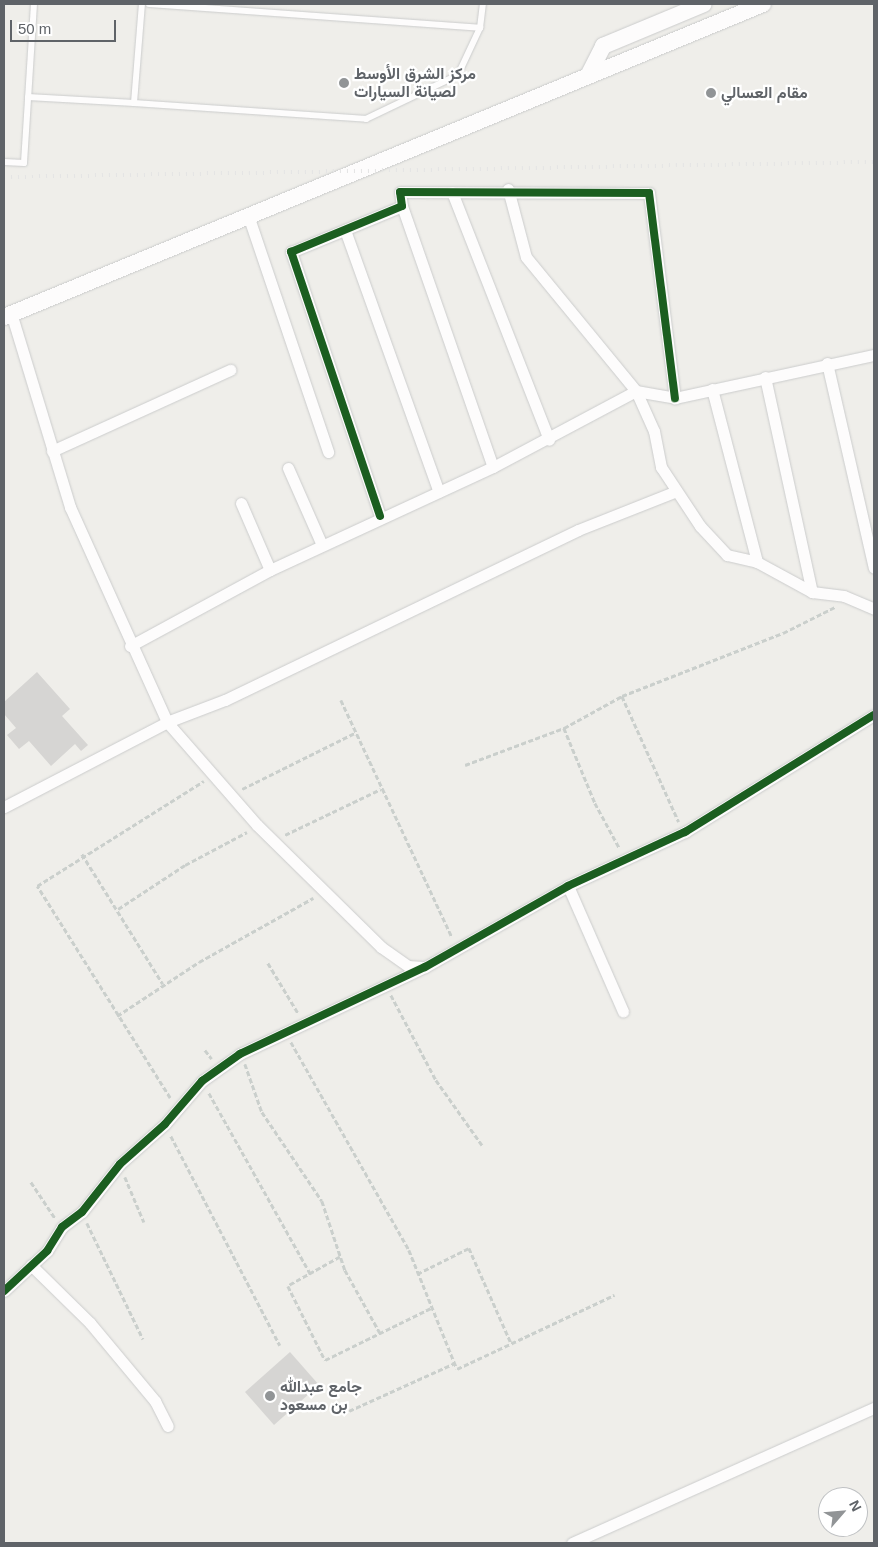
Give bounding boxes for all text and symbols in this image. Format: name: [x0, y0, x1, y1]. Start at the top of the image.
scale bar: [12, 10, 119, 42]
text: 50 m: [18, 20, 51, 37]
place label: مركز الشرق الأوسط لصيانة السيارات: [354, 64, 476, 102]
marker: مركز الشرق الأوسط لصيانة السيارات: [338, 77, 350, 89]
place label: مقام العسالي: [721, 83, 808, 103]
marker: مقام العسالي: [705, 87, 717, 99]
place label: جامع عبدالله بن مسعود: [280, 1377, 362, 1415]
marker: جامع عبدالله بن مسعود: [264, 1390, 276, 1402]
north arrow: [818, 1487, 868, 1537]
text: N: [846, 1498, 865, 1514]

